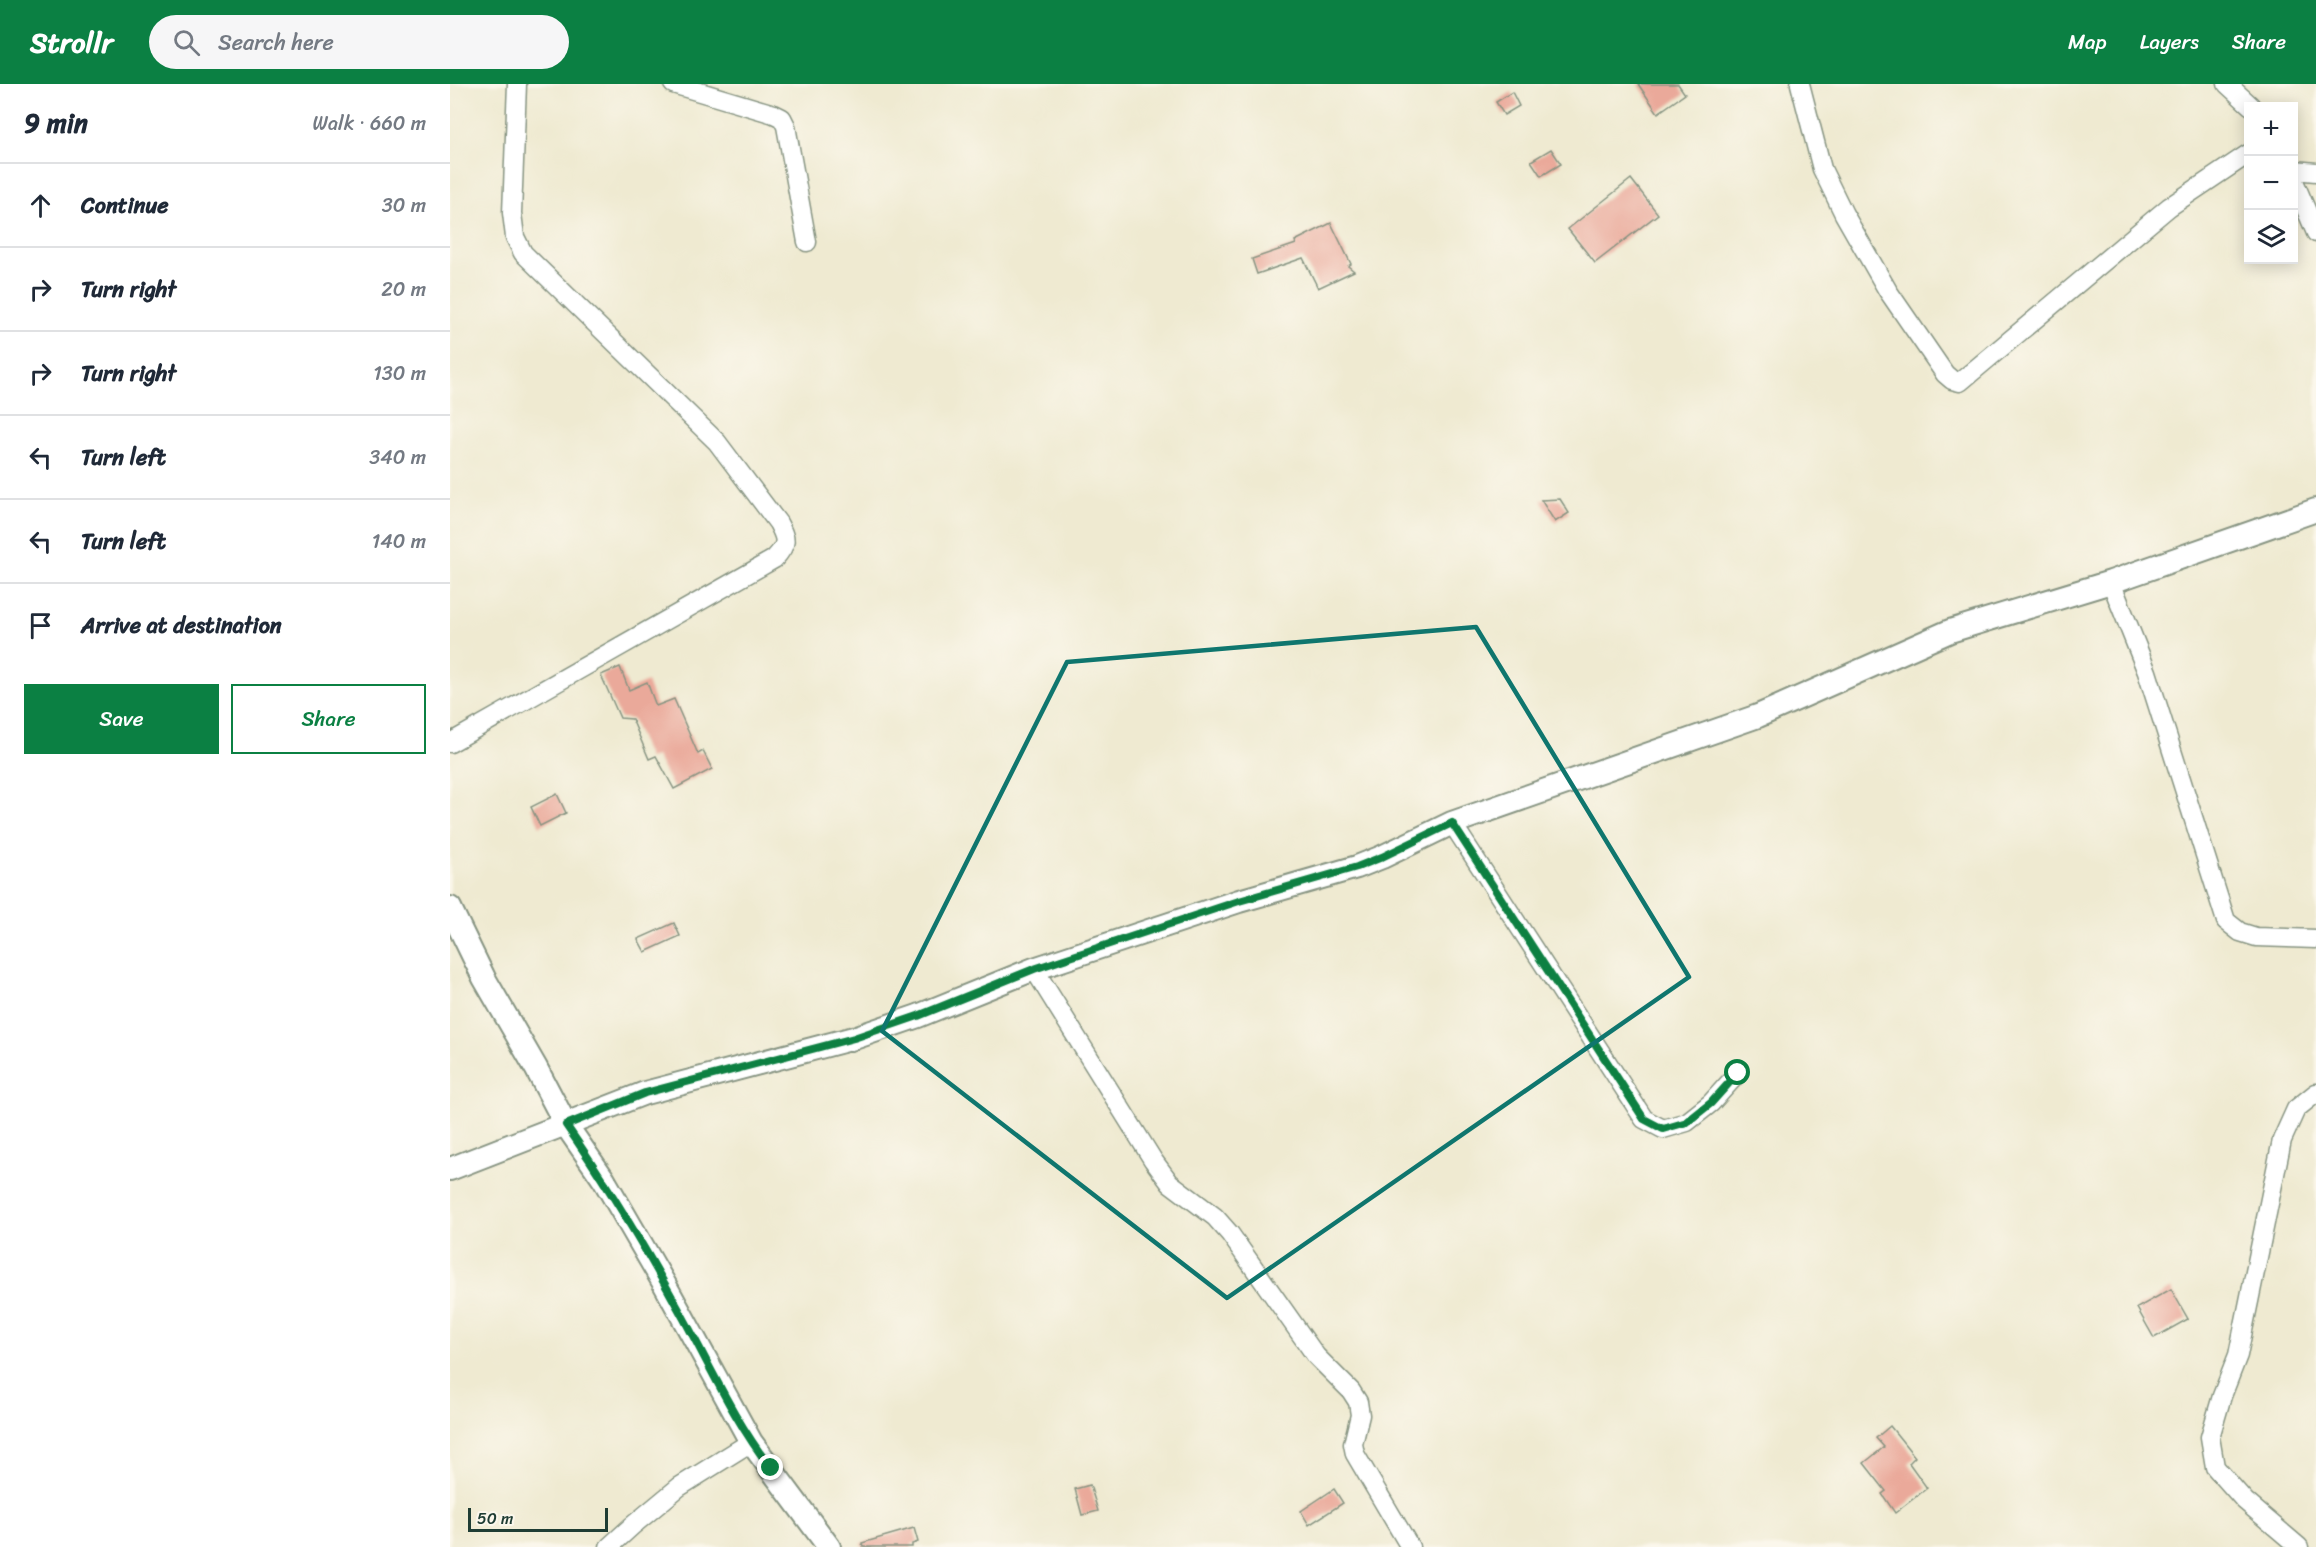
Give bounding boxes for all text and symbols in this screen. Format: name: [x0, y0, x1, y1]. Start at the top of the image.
search box: [149, 15, 569, 69]
text: Strollr: [30, 18, 113, 67]
text: Search here: [218, 23, 334, 62]
text: Map: [2068, 23, 2107, 61]
text: Layers: [2140, 23, 2199, 61]
text: Share: [2232, 23, 2286, 61]
icon: search: [170, 26, 203, 59]
text: 9 min: [24, 100, 88, 146]
map controls: [2244, 102, 2298, 264]
button: +: [2244, 102, 2298, 156]
text: Walk · 660 m: [313, 106, 426, 141]
button: −: [2244, 156, 2298, 210]
text: Continue: [81, 186, 169, 225]
text: 30 m: [382, 188, 426, 223]
icon: ahead: [24, 189, 57, 222]
button: layers: [2244, 210, 2298, 264]
text: Turn right: [81, 270, 176, 309]
text: 20 m: [381, 272, 426, 307]
icon: right: [24, 273, 57, 306]
text: Turn right: [81, 354, 176, 393]
text: 130 m: [373, 356, 426, 391]
icon: right: [24, 357, 57, 390]
text: Turn left: [81, 438, 166, 477]
text: 340 m: [369, 440, 426, 475]
icon: left: [24, 441, 57, 474]
text: Turn left: [81, 522, 166, 561]
text: 140 m: [372, 524, 426, 559]
icon: left: [24, 525, 57, 558]
text: Arrive at destination: [81, 606, 282, 645]
icon: arrive: [24, 609, 57, 642]
button: Save: [24, 684, 219, 754]
button: Share: [231, 684, 426, 754]
route start: [1724, 1059, 1750, 1085]
route end: [757, 1454, 783, 1480]
text: 50 m: [477, 1504, 513, 1533]
scale bar: [468, 1505, 608, 1532]

